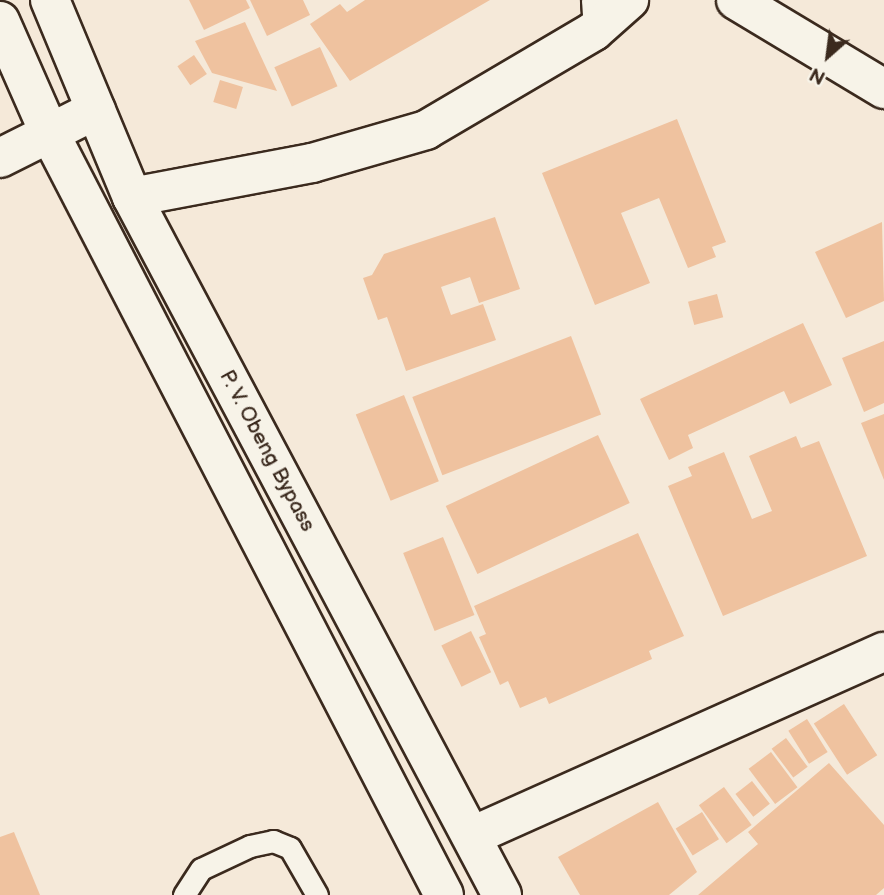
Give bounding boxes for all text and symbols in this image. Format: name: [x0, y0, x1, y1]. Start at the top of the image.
north arrow: [793, 21, 863, 91]
text: N: [806, 61, 830, 88]
street label: P. V. Obeng Bypass: [214, 366, 320, 536]

